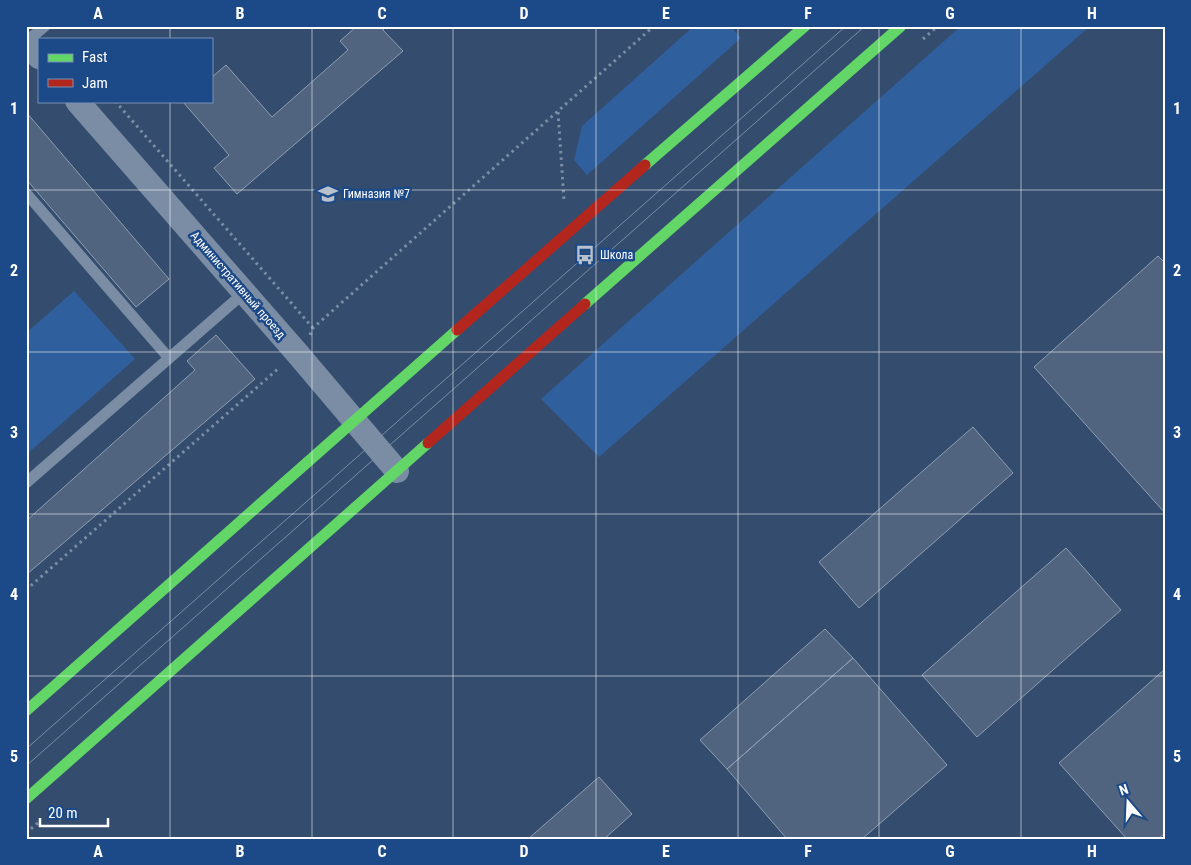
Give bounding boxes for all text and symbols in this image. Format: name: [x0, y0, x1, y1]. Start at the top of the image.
text: A: [93, 4, 103, 23]
text: B: [236, 4, 245, 23]
text: C: [377, 4, 387, 23]
text: D: [519, 4, 529, 23]
text: E: [662, 4, 670, 23]
text: F: [804, 4, 812, 23]
text: G: [945, 4, 955, 23]
text: H: [1087, 4, 1097, 23]
legend: [38, 38, 212, 102]
text: Fast: [82, 48, 107, 66]
text: Jam: [82, 74, 108, 92]
text: 1: [10, 99, 18, 118]
text: 1: [1173, 99, 1181, 118]
school or university icon: Гимназия №7: [317, 183, 339, 205]
place label: Гимназия №7: [343, 187, 410, 201]
street label: Административный проезд: [188, 229, 289, 342]
bus stop icon: Школа: [574, 244, 596, 266]
place label: Школа: [600, 248, 633, 262]
text: 2: [10, 261, 18, 280]
text: 2: [1173, 261, 1181, 280]
text: 3: [10, 423, 18, 442]
text: 3: [1173, 423, 1181, 442]
text: 4: [10, 585, 18, 604]
text: 4: [1173, 585, 1181, 604]
text: 5: [10, 747, 18, 766]
text: 5: [1173, 747, 1181, 766]
north arrow: [1104, 778, 1154, 828]
text: N: [1117, 781, 1130, 799]
scale bar: [40, 795, 108, 827]
text: 20 m: [48, 804, 78, 822]
text: A: [93, 842, 103, 861]
text: B: [236, 842, 245, 861]
text: C: [377, 842, 387, 861]
text: D: [519, 842, 529, 861]
text: E: [662, 842, 670, 861]
text: F: [804, 842, 812, 861]
text: G: [945, 842, 955, 861]
text: H: [1087, 842, 1097, 861]

